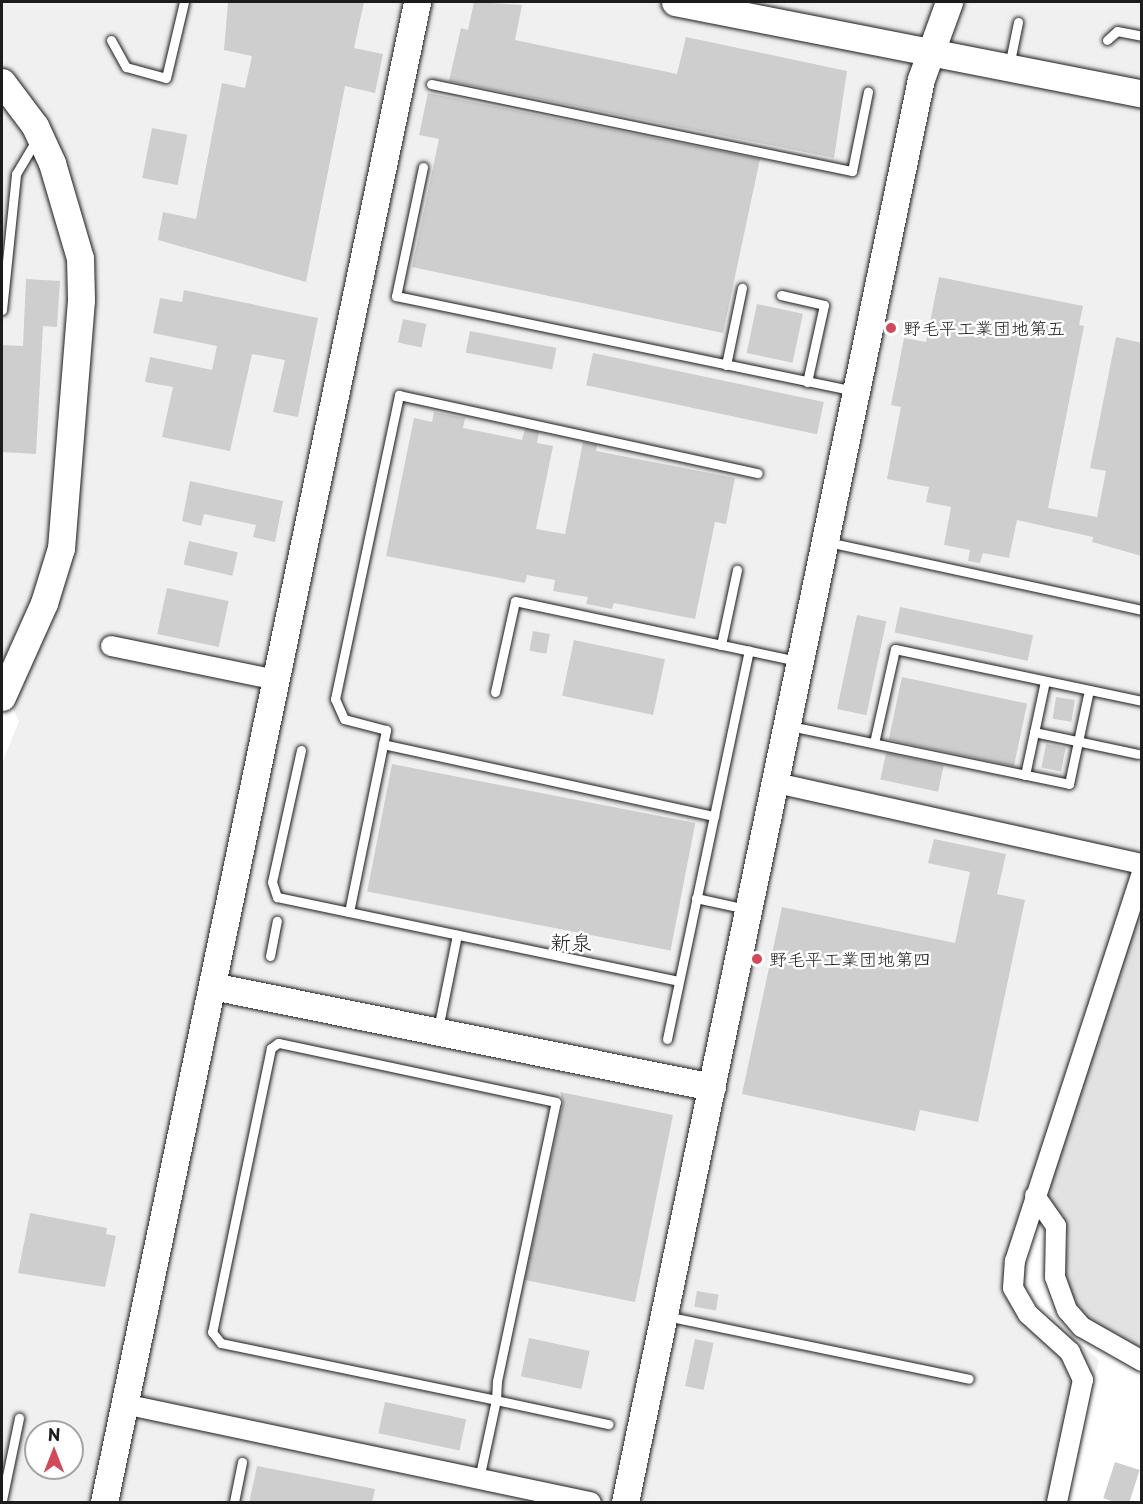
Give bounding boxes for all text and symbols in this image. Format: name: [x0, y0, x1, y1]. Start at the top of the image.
place label: 野毛平工業団地第五: [903, 317, 1065, 339]
marker: 野毛平工業団地第五: [884, 321, 898, 335]
district label: 新泉: [550, 928, 592, 954]
place label: 野毛平工業団地第四: [769, 948, 931, 970]
marker: 野毛平工業団地第四: [750, 952, 764, 966]
north arrow: [24, 1420, 84, 1480]
text: N: [48, 1422, 60, 1446]

